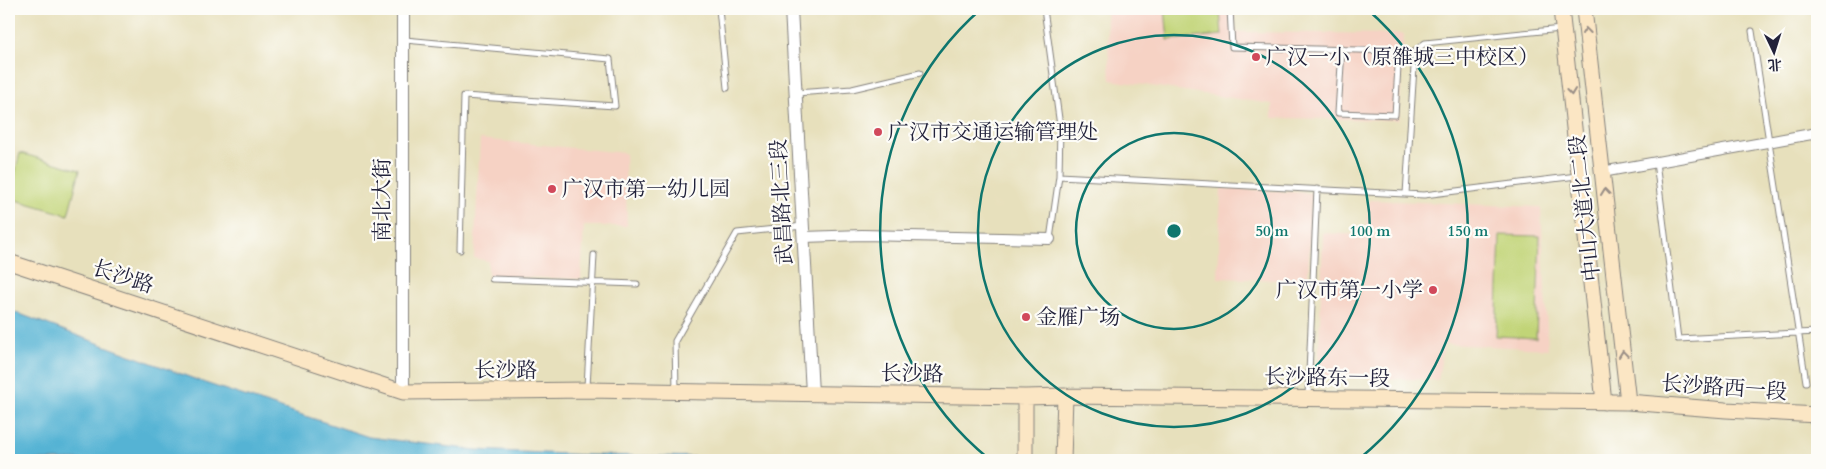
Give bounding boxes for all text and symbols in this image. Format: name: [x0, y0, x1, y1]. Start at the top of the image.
one-way arrow: [1581, 27, 1592, 35]
north arrow: [1748, 28, 1798, 78]
place label: 广汉一小（原雒城三中校区）: [1266, 43, 1539, 72]
marker: 广汉一小（原雒城三中校区）: [1250, 51, 1262, 63]
text: 北: [1767, 55, 1783, 74]
one-way arrow: [1565, 88, 1576, 96]
place label: 广汉市交通运输管理处: [888, 118, 1098, 147]
marker: 广汉市交通运输管理处: [872, 126, 884, 138]
street label: 中山大道北二段: [1563, 133, 1607, 283]
street label: 武昌路北三段: [764, 138, 800, 266]
street label: 南北大街: [368, 158, 397, 242]
place label: 广汉市第一幼儿园: [562, 175, 730, 204]
marker: 广汉市第一幼儿园: [546, 183, 558, 195]
one-way arrow: [1599, 188, 1610, 196]
text: 50 m: [1255, 221, 1289, 241]
text: 100 m: [1350, 221, 1391, 241]
text: 150 m: [1448, 221, 1489, 241]
centre of rings: [1165, 222, 1183, 240]
street label: 长沙路: [89, 253, 157, 301]
place label: 广汉市第一小学: [1276, 276, 1423, 305]
marker: 广汉市第一小学: [1427, 284, 1439, 296]
place label: 金雁广场: [1036, 303, 1120, 332]
marker: 金雁广场: [1020, 311, 1032, 323]
one-way arrow: [1618, 349, 1629, 357]
street label: 长沙路: [475, 356, 538, 385]
street label: 长沙路: [880, 359, 944, 389]
street label: 长沙路东一段: [1264, 362, 1390, 394]
street label: 长沙路西一段: [1660, 369, 1788, 407]

